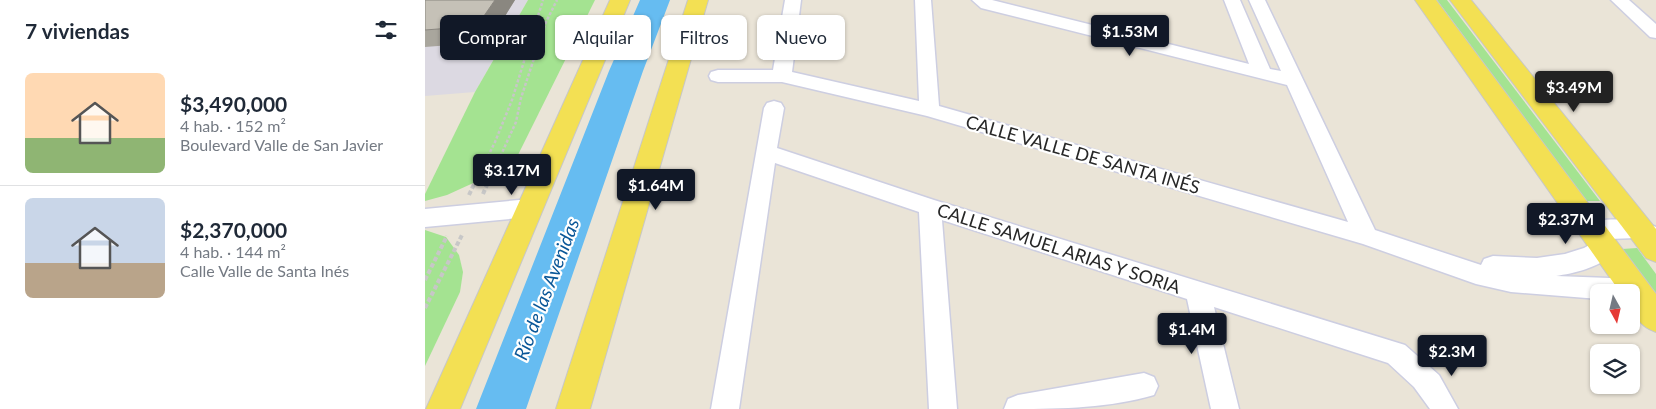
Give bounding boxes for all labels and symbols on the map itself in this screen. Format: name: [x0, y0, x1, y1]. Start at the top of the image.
pin: $1.53M: [1089, 15, 1171, 57]
pin: $3.49M: [1533, 70, 1615, 113]
street label: CALLE VALLE DE SANTA INÉS: [963, 110, 1203, 198]
pin: $3.17M: [471, 154, 553, 196]
pin: $1.64M: [615, 168, 697, 211]
street label: CALLE SAMUEL ARIAS Y SORIA: [935, 198, 1184, 298]
pin: $2.37M: [1525, 202, 1607, 245]
water label: Río de las Avenidas: [508, 215, 584, 363]
north arrow: [1590, 284, 1640, 334]
pin: $1.4M: [1157, 312, 1227, 355]
pin: $2.3M: [1417, 334, 1487, 377]

